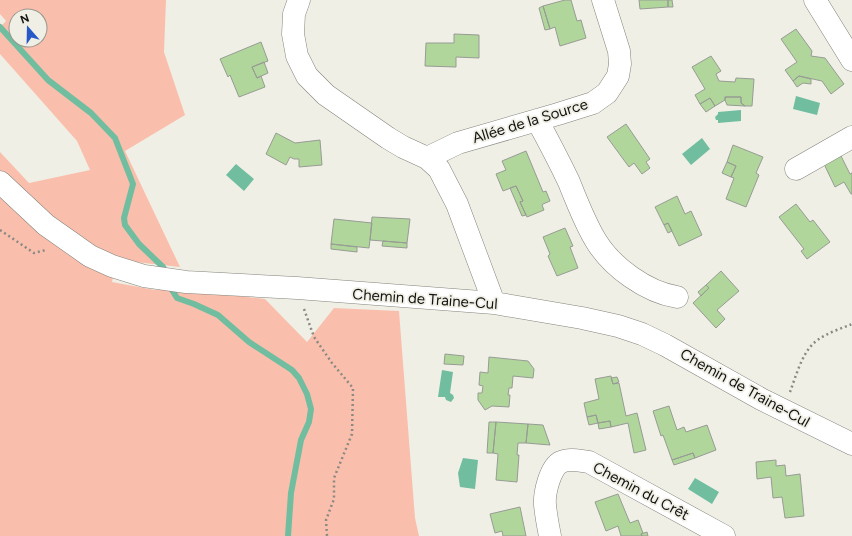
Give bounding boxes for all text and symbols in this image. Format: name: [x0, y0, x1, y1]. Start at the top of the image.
north arrow: [8, 8, 48, 48]
text: N: [19, 12, 31, 27]
street label: Allée de la Source: [470, 95, 590, 147]
street label: Chemin de Traine-Cul: [352, 285, 498, 313]
street label: Chemin de Traine-Cul: [677, 345, 813, 431]
street label: Chemin du Crêt: [590, 458, 692, 524]

